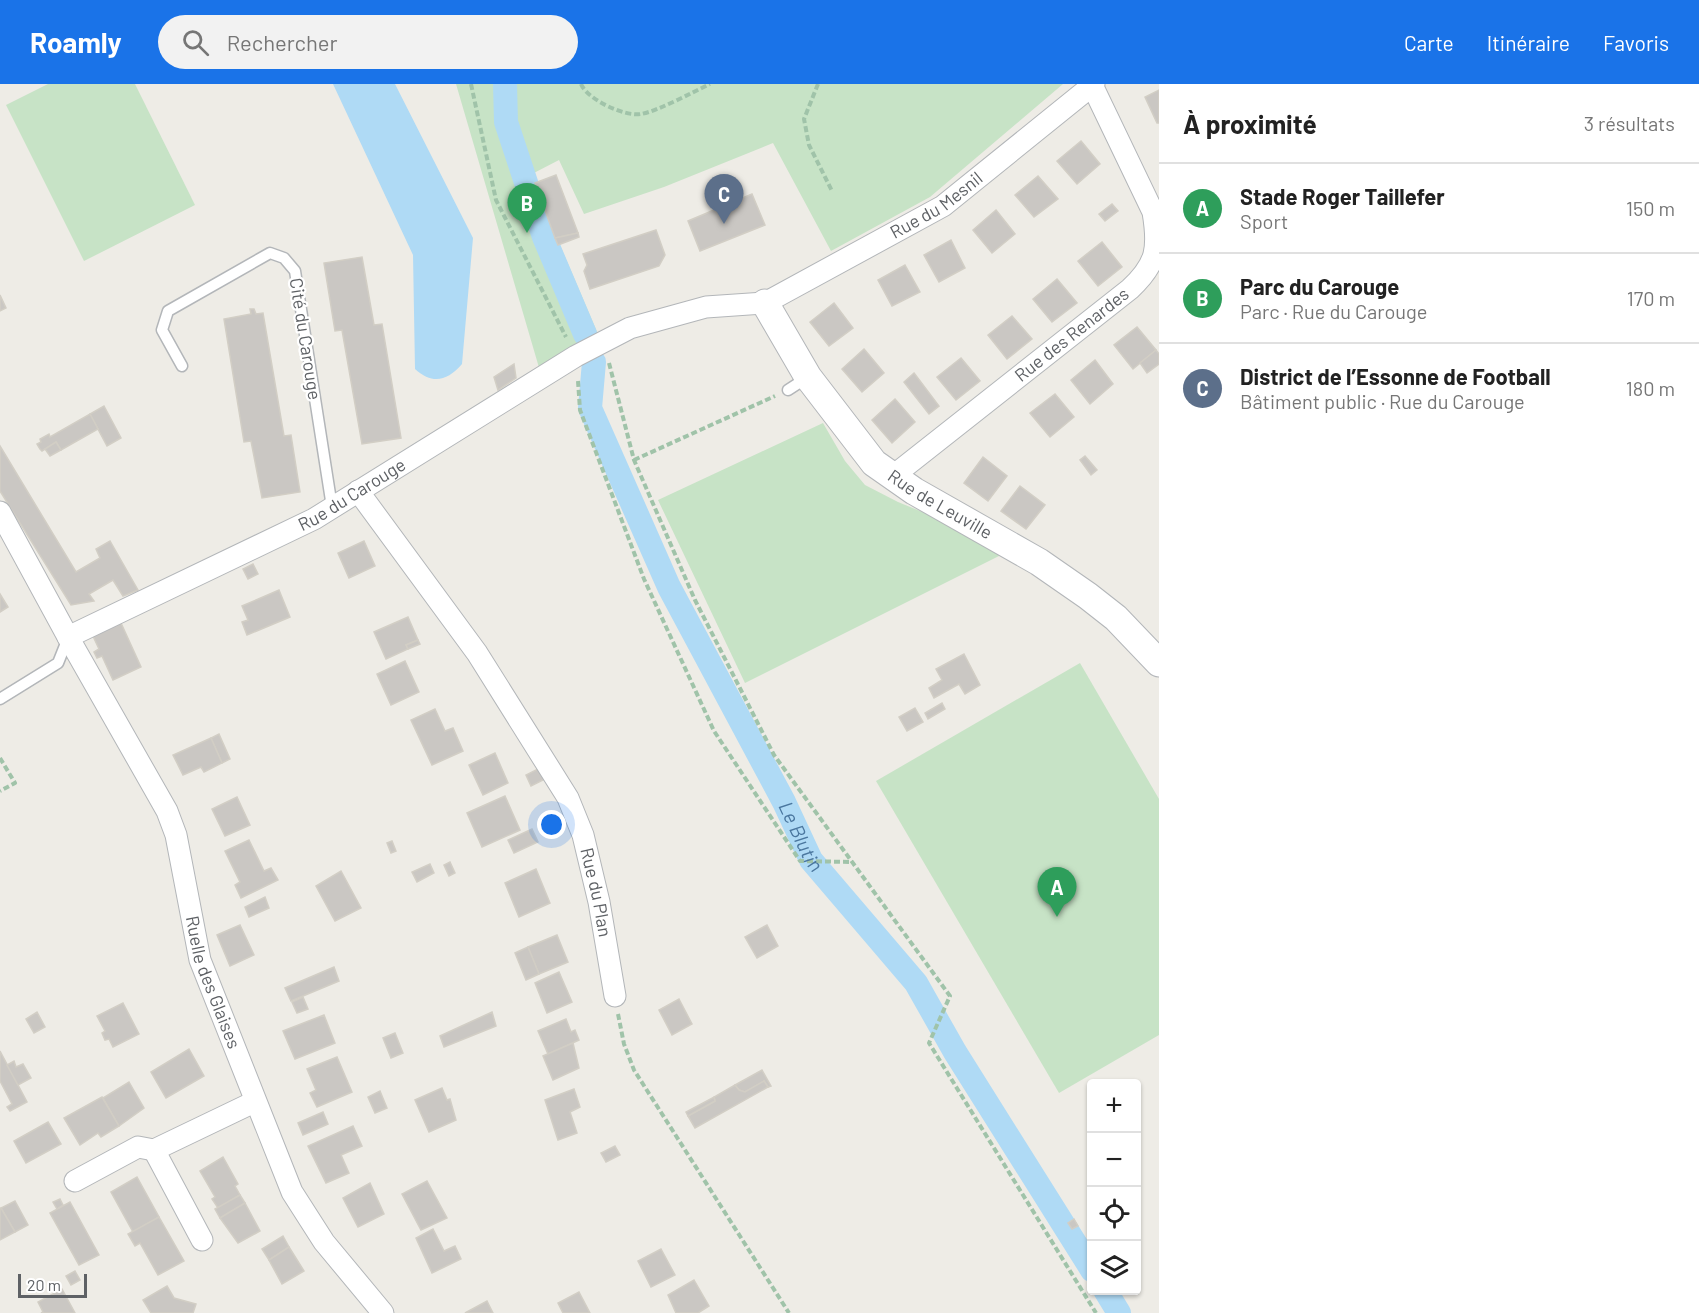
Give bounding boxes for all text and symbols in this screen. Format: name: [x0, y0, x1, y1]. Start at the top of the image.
search box: [158, 15, 578, 69]
text: Roamly: [30, 25, 122, 59]
icon: search: [179, 26, 212, 59]
text: Rechercher: [227, 29, 337, 55]
text: Carte: [1404, 30, 1454, 55]
text: Itinéraire: [1487, 30, 1570, 55]
text: Favoris: [1603, 30, 1669, 55]
text: À proximité: [1183, 108, 1317, 139]
text: 3 résultats: [1584, 111, 1675, 135]
street label: Rue du Mesnil: [886, 167, 987, 243]
pin: C: [704, 174, 744, 224]
text: Stade Roger Taillefer: [1240, 183, 1445, 209]
pin: B: [508, 184, 546, 233]
text: A: [1196, 196, 1209, 220]
text: 150 m: [1626, 196, 1675, 220]
text: Sport: [1240, 209, 1288, 233]
text: Parc du Carouge: [1240, 273, 1399, 299]
street label: Cité du Carouge: [285, 276, 326, 401]
street label: Rue des Renardes: [1010, 282, 1133, 386]
text: B: [1196, 286, 1209, 310]
text: 170 m: [1627, 286, 1675, 310]
text: Parc · Rue du Carouge: [1240, 299, 1427, 323]
text: District de l’Essonne de Football: [1240, 363, 1551, 389]
text: C: [1196, 376, 1209, 400]
text: 180 m: [1626, 376, 1675, 400]
text: Bâtiment public · Rue du Carouge: [1240, 389, 1525, 413]
street label: Rue du Carouge: [294, 453, 409, 535]
street label: Rue de Leuville: [884, 464, 996, 543]
water label: Le Blutin: [774, 797, 829, 876]
your location: [537, 810, 566, 839]
street label: Rue du Plan: [576, 845, 617, 939]
pin: A: [1038, 868, 1076, 917]
street label: Ruelle des Glaises: [182, 914, 246, 1051]
map controls: [1087, 1079, 1141, 1295]
button: +: [1087, 1079, 1141, 1133]
button: −: [1087, 1133, 1141, 1187]
button: locate: [1087, 1187, 1141, 1241]
button: layers: [1087, 1241, 1141, 1295]
scale bar: [18, 1271, 87, 1298]
text: 20 m: [27, 1275, 61, 1294]

